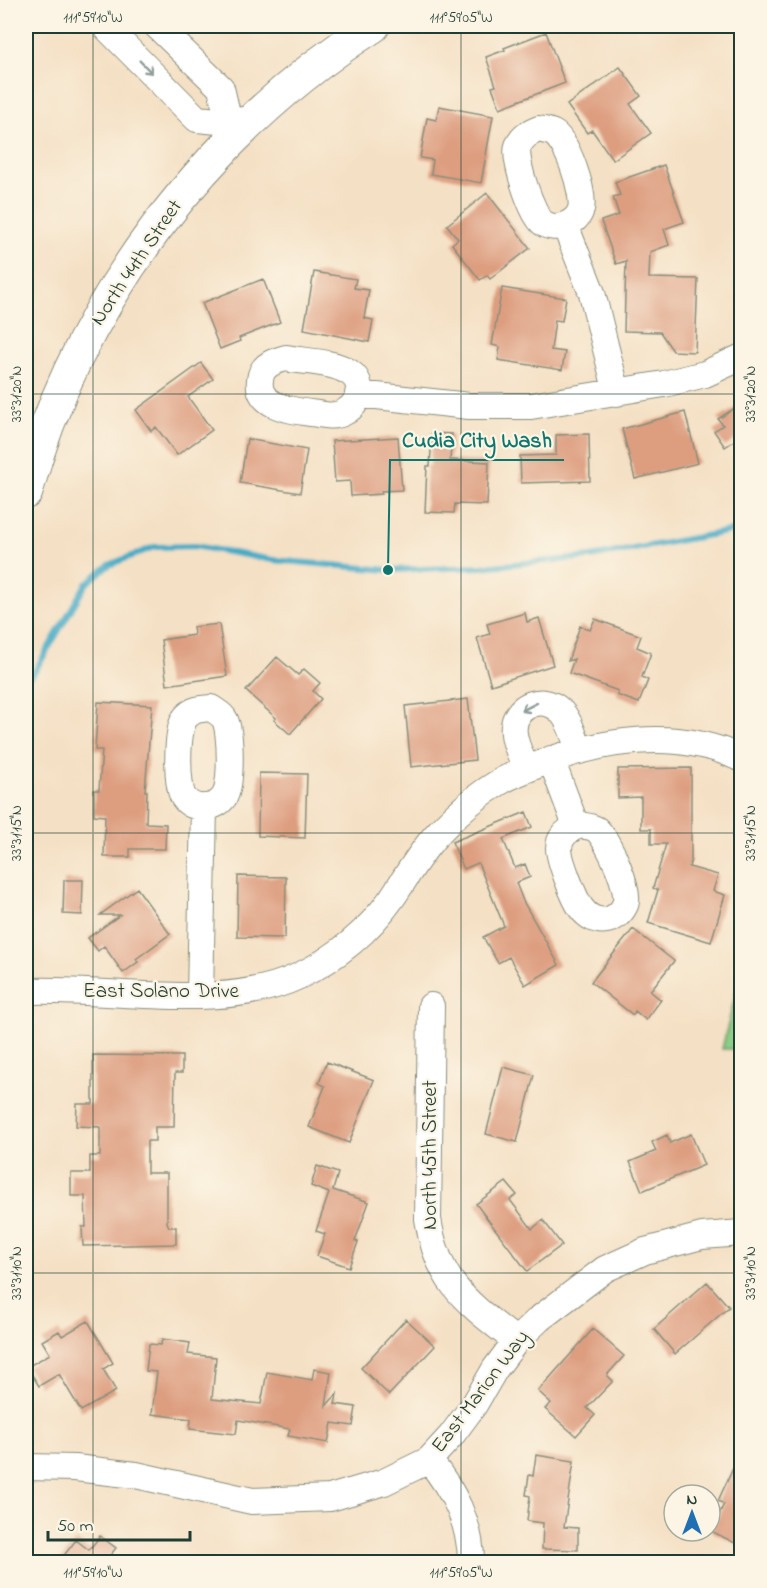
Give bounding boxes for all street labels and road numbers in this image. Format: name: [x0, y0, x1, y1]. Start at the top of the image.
street label: North 44th Street: [84, 194, 190, 332]
street label: East Solano Drive: [83, 977, 240, 1007]
street label: North 45th Street: [416, 1080, 446, 1230]
street label: East Marion Way: [425, 1324, 539, 1461]

